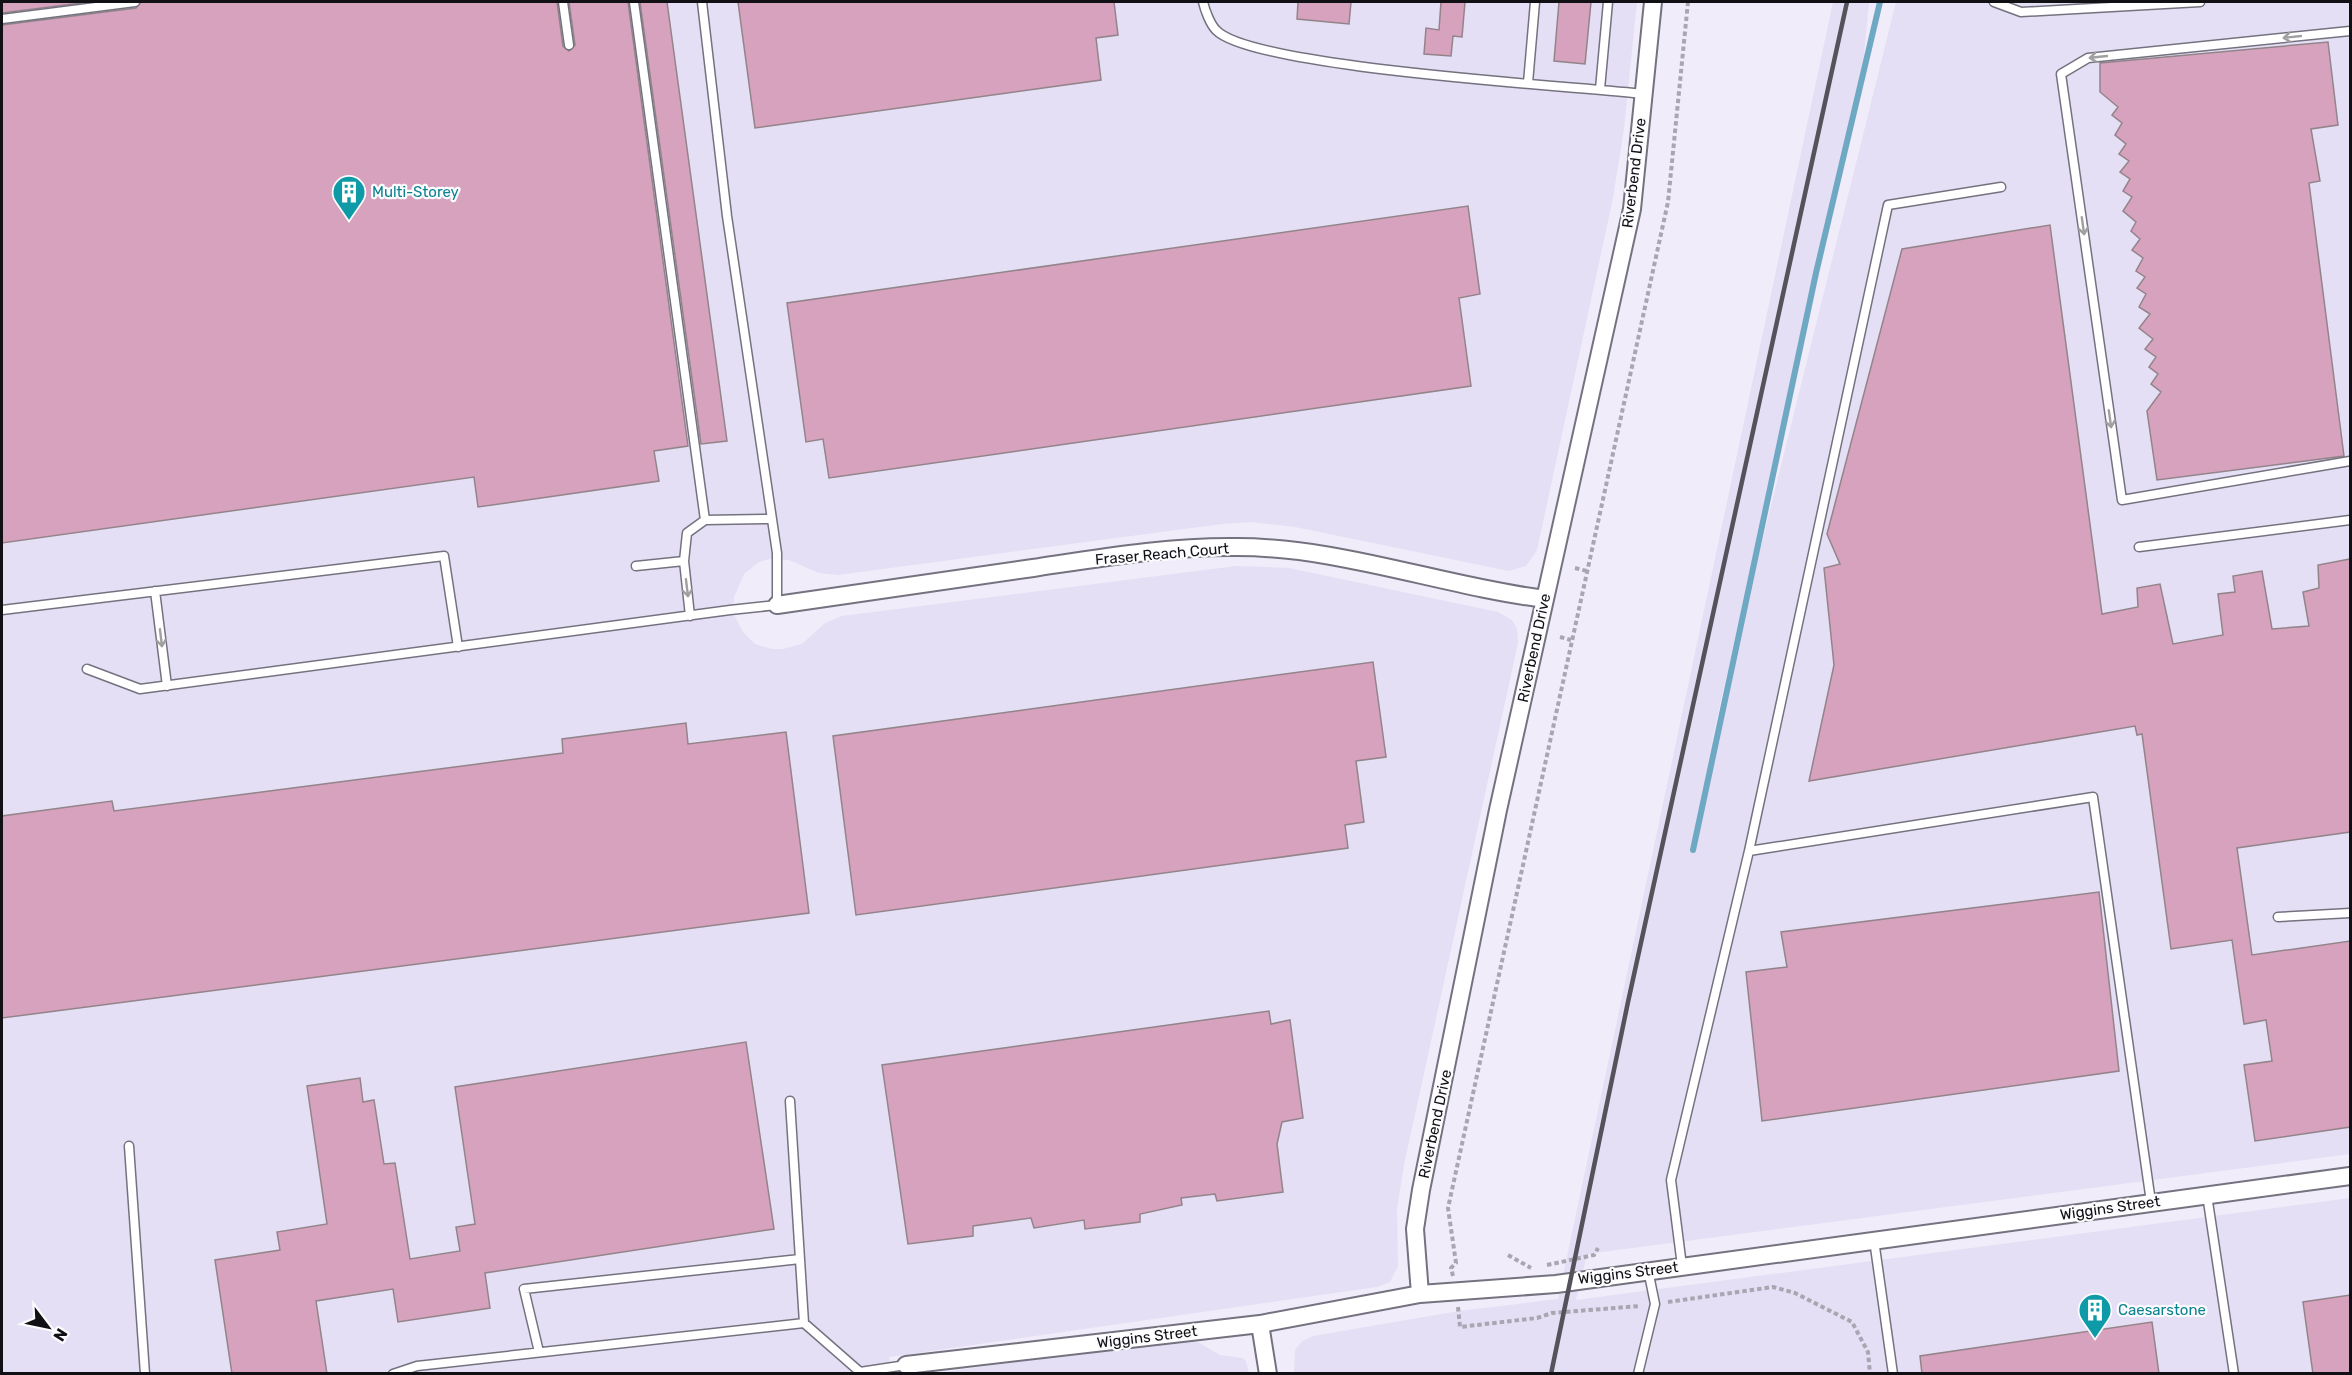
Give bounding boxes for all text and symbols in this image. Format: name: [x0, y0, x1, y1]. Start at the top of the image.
one-way arrow: [2283, 32, 2303, 43]
one-way arrow: [2089, 51, 2109, 62]
street label: Riverbend Drive: [1618, 117, 1650, 229]
building icon: Multi-Storey: [331, 174, 367, 221]
place label: Multi-Storey: [372, 183, 459, 201]
one-way arrow: [2077, 215, 2088, 235]
one-way arrow: [2105, 408, 2116, 428]
street label: Fraser Reach Court: [1094, 539, 1230, 569]
one-way arrow: [682, 577, 693, 597]
street label: Riverbend Drive: [1514, 592, 1554, 704]
one-way arrow: [156, 628, 167, 648]
street label: Riverbend Drive: [1415, 1068, 1455, 1180]
street label: Wiggins Street: [2059, 1192, 2161, 1224]
street label: Wiggins Street: [1577, 1258, 1679, 1288]
building icon: Caesarstone: [2077, 1292, 2113, 1339]
north arrow: [18, 1297, 78, 1357]
place label: Caesarstone: [2118, 1301, 2206, 1319]
street label: Wiggins Street: [1096, 1322, 1198, 1352]
text: N: [49, 1325, 71, 1345]

